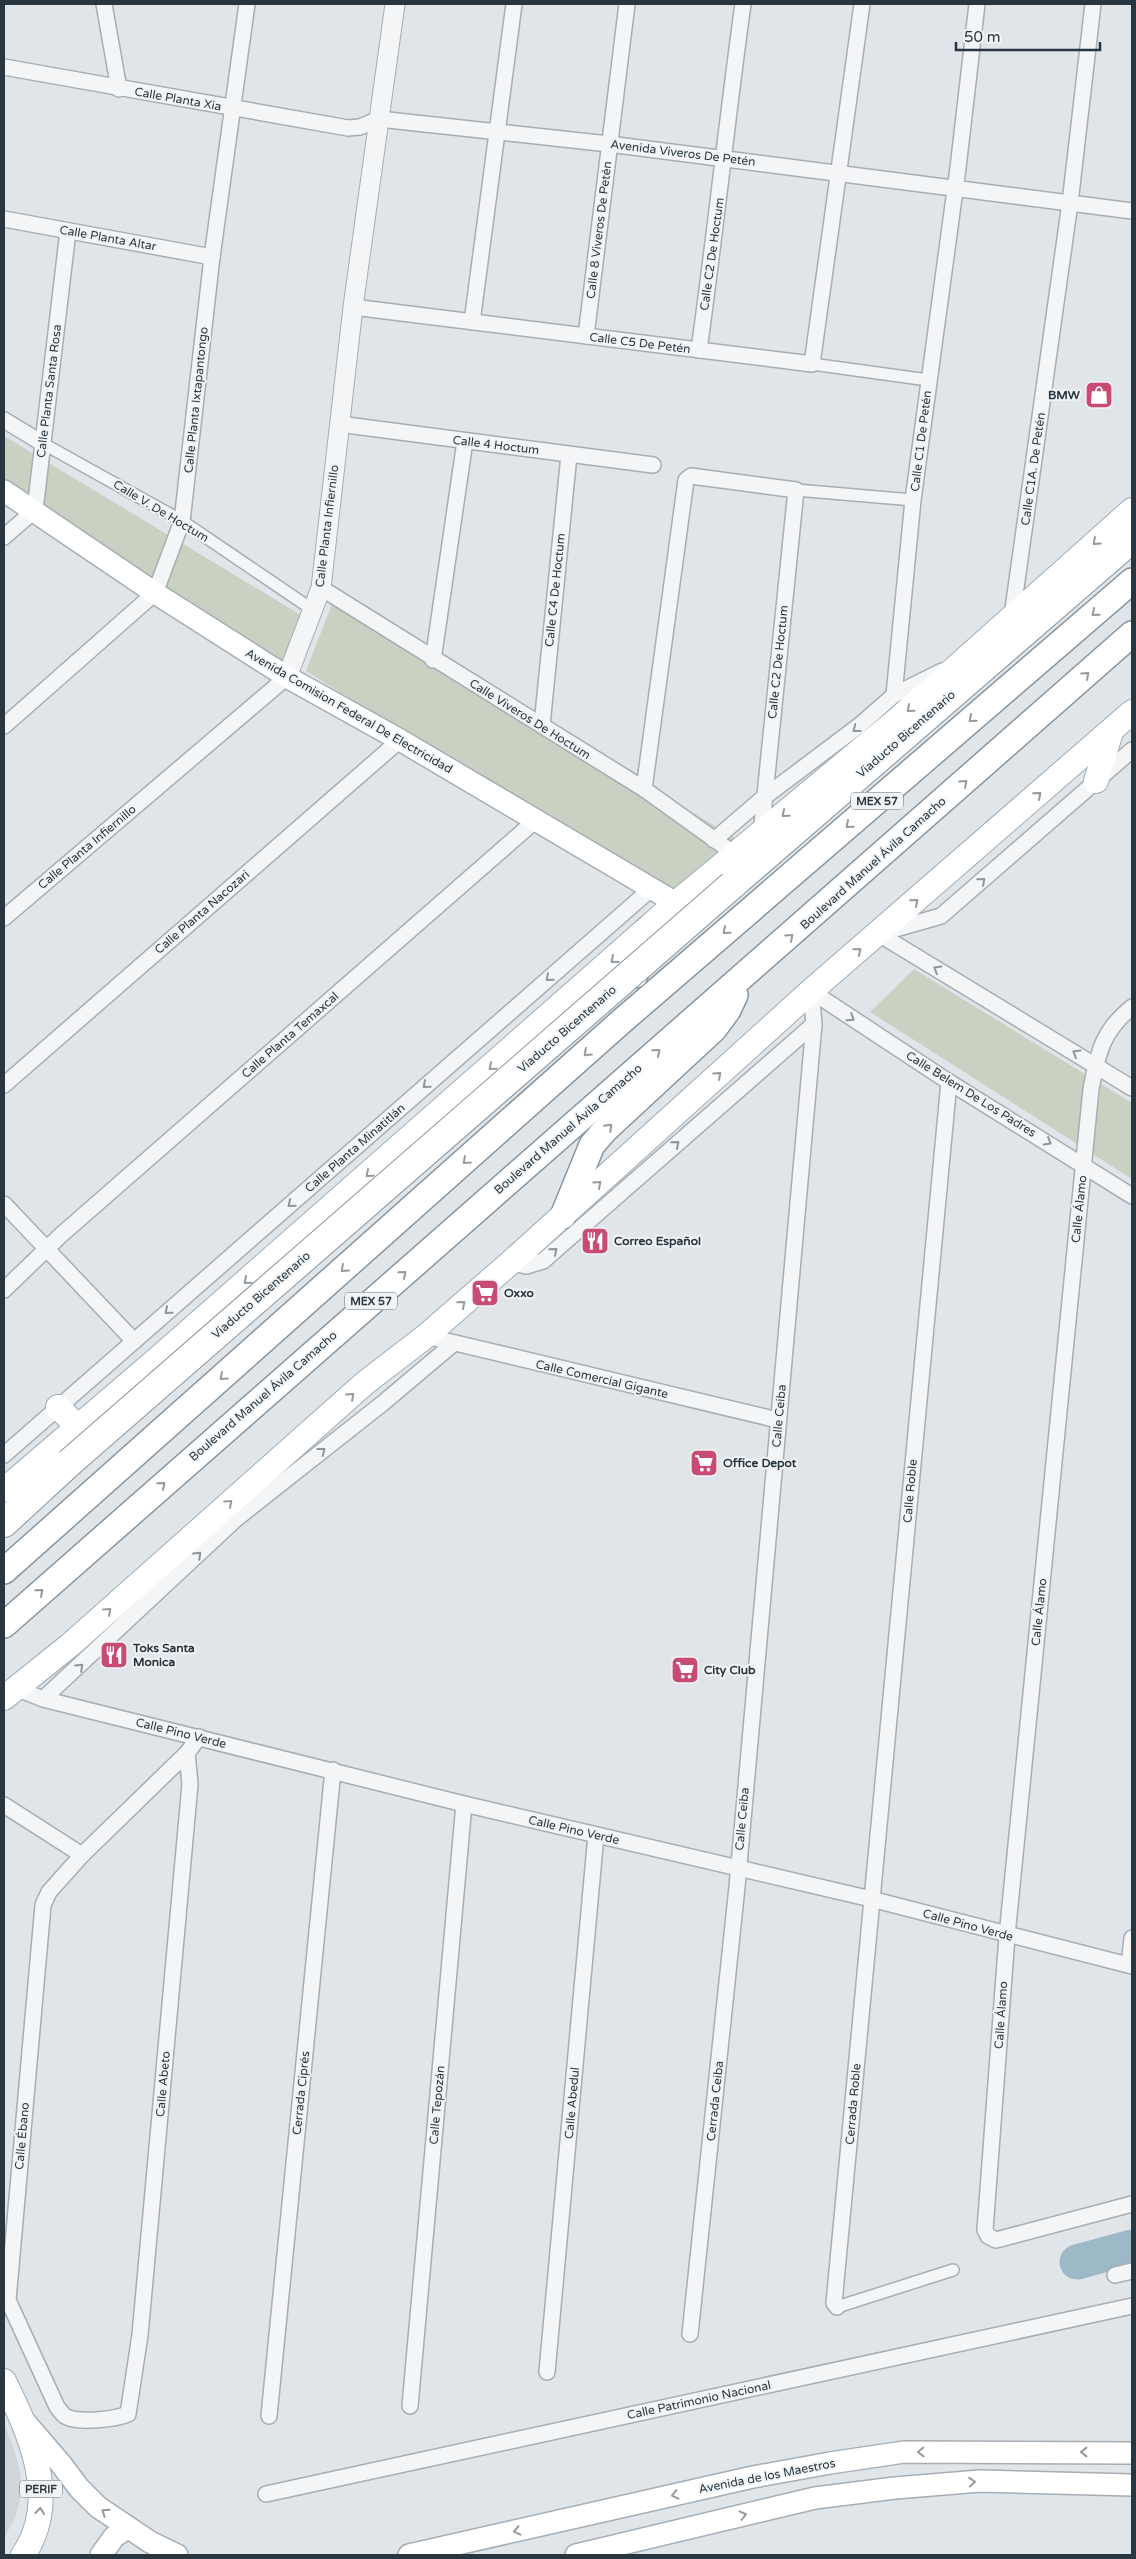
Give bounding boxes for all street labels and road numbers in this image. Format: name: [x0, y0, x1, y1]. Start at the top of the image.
street label: Calle Planta Xia: [133, 84, 223, 114]
street label: Avenida Viveros De Petén: [610, 137, 756, 169]
street label: Calle 8 Viveros De Petén: [584, 160, 614, 300]
street label: Calle C2 De Hoctum: [697, 196, 727, 312]
street label: Calle Planta Altar: [58, 223, 158, 253]
street label: Calle Planta Santa Rosa: [34, 323, 64, 459]
street label: Calle Planta Ixtapantongo: [181, 326, 211, 474]
street label: Calle C5 De Petén: [589, 330, 691, 356]
street label: Calle C1 De Petén: [908, 390, 934, 492]
street label: Calle C1A. De Petén: [1018, 412, 1048, 526]
street label: Calle 4 Hoctum: [452, 433, 540, 457]
street label: Calle Planta Infiernillo: [313, 464, 341, 588]
street label: Calle V. De Hoctum: [111, 477, 211, 545]
street label: Calle C4 De Hoctum: [542, 532, 568, 648]
street label: Calle C2 De Hoctum: [765, 604, 791, 720]
street label: Avenida Comision Federal De Electricidad: [243, 646, 455, 776]
street label: Calle Viveros De Hoctum: [467, 676, 593, 762]
street label: Viaducto Bicentenario: [854, 687, 958, 781]
road number: MEX 57: [851, 792, 903, 809]
street label: Boulevard Manuel Ávila Camacho: [797, 794, 949, 932]
street label: Calle Planta Infiernillo: [35, 802, 139, 892]
street label: Calle Planta Nacozari: [152, 867, 252, 957]
street label: Viaducto Bicentenario: [515, 982, 619, 1076]
street label: Calle Planta Temaxcal: [239, 989, 341, 1081]
street label: Calle Belem De Los Padres: [903, 1048, 1039, 1140]
street label: Boulevard Manuel Ávila Camacho: [491, 1061, 645, 1197]
street label: Calle Planta Minatitlán: [302, 1101, 408, 1195]
street label: Calle Álamo: [1068, 1175, 1090, 1243]
street label: Viaducto Bicentenario: [209, 1248, 313, 1342]
road number: MEX 57: [345, 1292, 397, 1310]
street label: Boulevard Manuel Ávila Camacho: [186, 1328, 340, 1464]
street label: Calle Comercial Gigante: [534, 1357, 670, 1401]
street label: Calle Ceiba: [769, 1384, 789, 1448]
street label: Calle Roble: [900, 1458, 920, 1524]
street label: Calle Álamo: [1028, 1578, 1050, 1646]
street label: Calle Pino Verde: [134, 1715, 228, 1751]
street label: Calle Ceiba: [732, 1787, 752, 1851]
street label: Calle Pino Verde: [527, 1813, 621, 1847]
street label: Calle Pino Verde: [921, 1906, 1015, 1944]
street label: Calle Álamo: [992, 1981, 1010, 2049]
street label: Cerrada Ciprés: [290, 2050, 312, 2136]
street label: Calle Abeto: [153, 2051, 173, 2117]
street label: Cerrada Ceiba: [704, 2060, 726, 2142]
street label: Cerrada Roble: [842, 2063, 864, 2145]
street label: Calle Tepozán: [427, 2065, 447, 2145]
street label: Calle Abedul: [562, 2066, 582, 2140]
street label: Calle Ébano: [12, 2102, 32, 2170]
street label: Calle Patrimonio Nacional: [626, 2378, 772, 2422]
street label: Avenida de los Maestros: [698, 2456, 837, 2496]
road number: PERIF: [20, 2480, 62, 2498]

